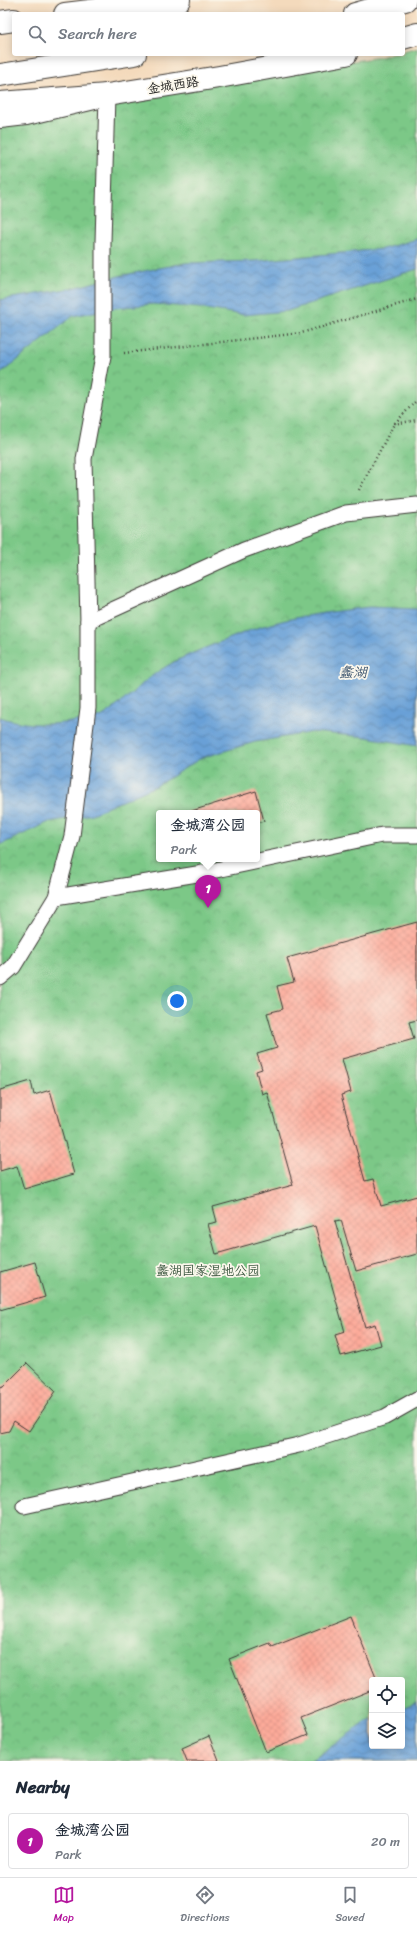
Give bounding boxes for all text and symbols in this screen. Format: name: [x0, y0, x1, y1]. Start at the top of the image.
search box: [12, 12, 405, 56]
text: Search here: [58, 21, 137, 47]
icon: search: [26, 23, 48, 45]
street label: 金城西路: [146, 70, 200, 100]
water label: 蠡湖: [339, 660, 369, 685]
popup: [156, 810, 260, 862]
text: 金城湾公园: [170, 812, 246, 838]
text: Park: [170, 838, 197, 861]
pin: 1: [195, 875, 221, 908]
your location: [167, 991, 187, 1011]
park label: 蠡湖国家湿地公园: [156, 1259, 260, 1282]
map controls: [369, 1677, 405, 1749]
button: locate: [369, 1677, 405, 1713]
button: layers: [369, 1713, 405, 1749]
text: Nearby: [16, 1772, 70, 1802]
text: 金城湾公园: [55, 1817, 130, 1843]
text: 1: [27, 1830, 33, 1853]
text: 20 m: [371, 1830, 400, 1853]
text: Park: [55, 1843, 82, 1866]
tab: Map: [53, 1884, 75, 1927]
tab: Directions: [180, 1884, 230, 1927]
tab: Saved: [335, 1884, 364, 1927]

